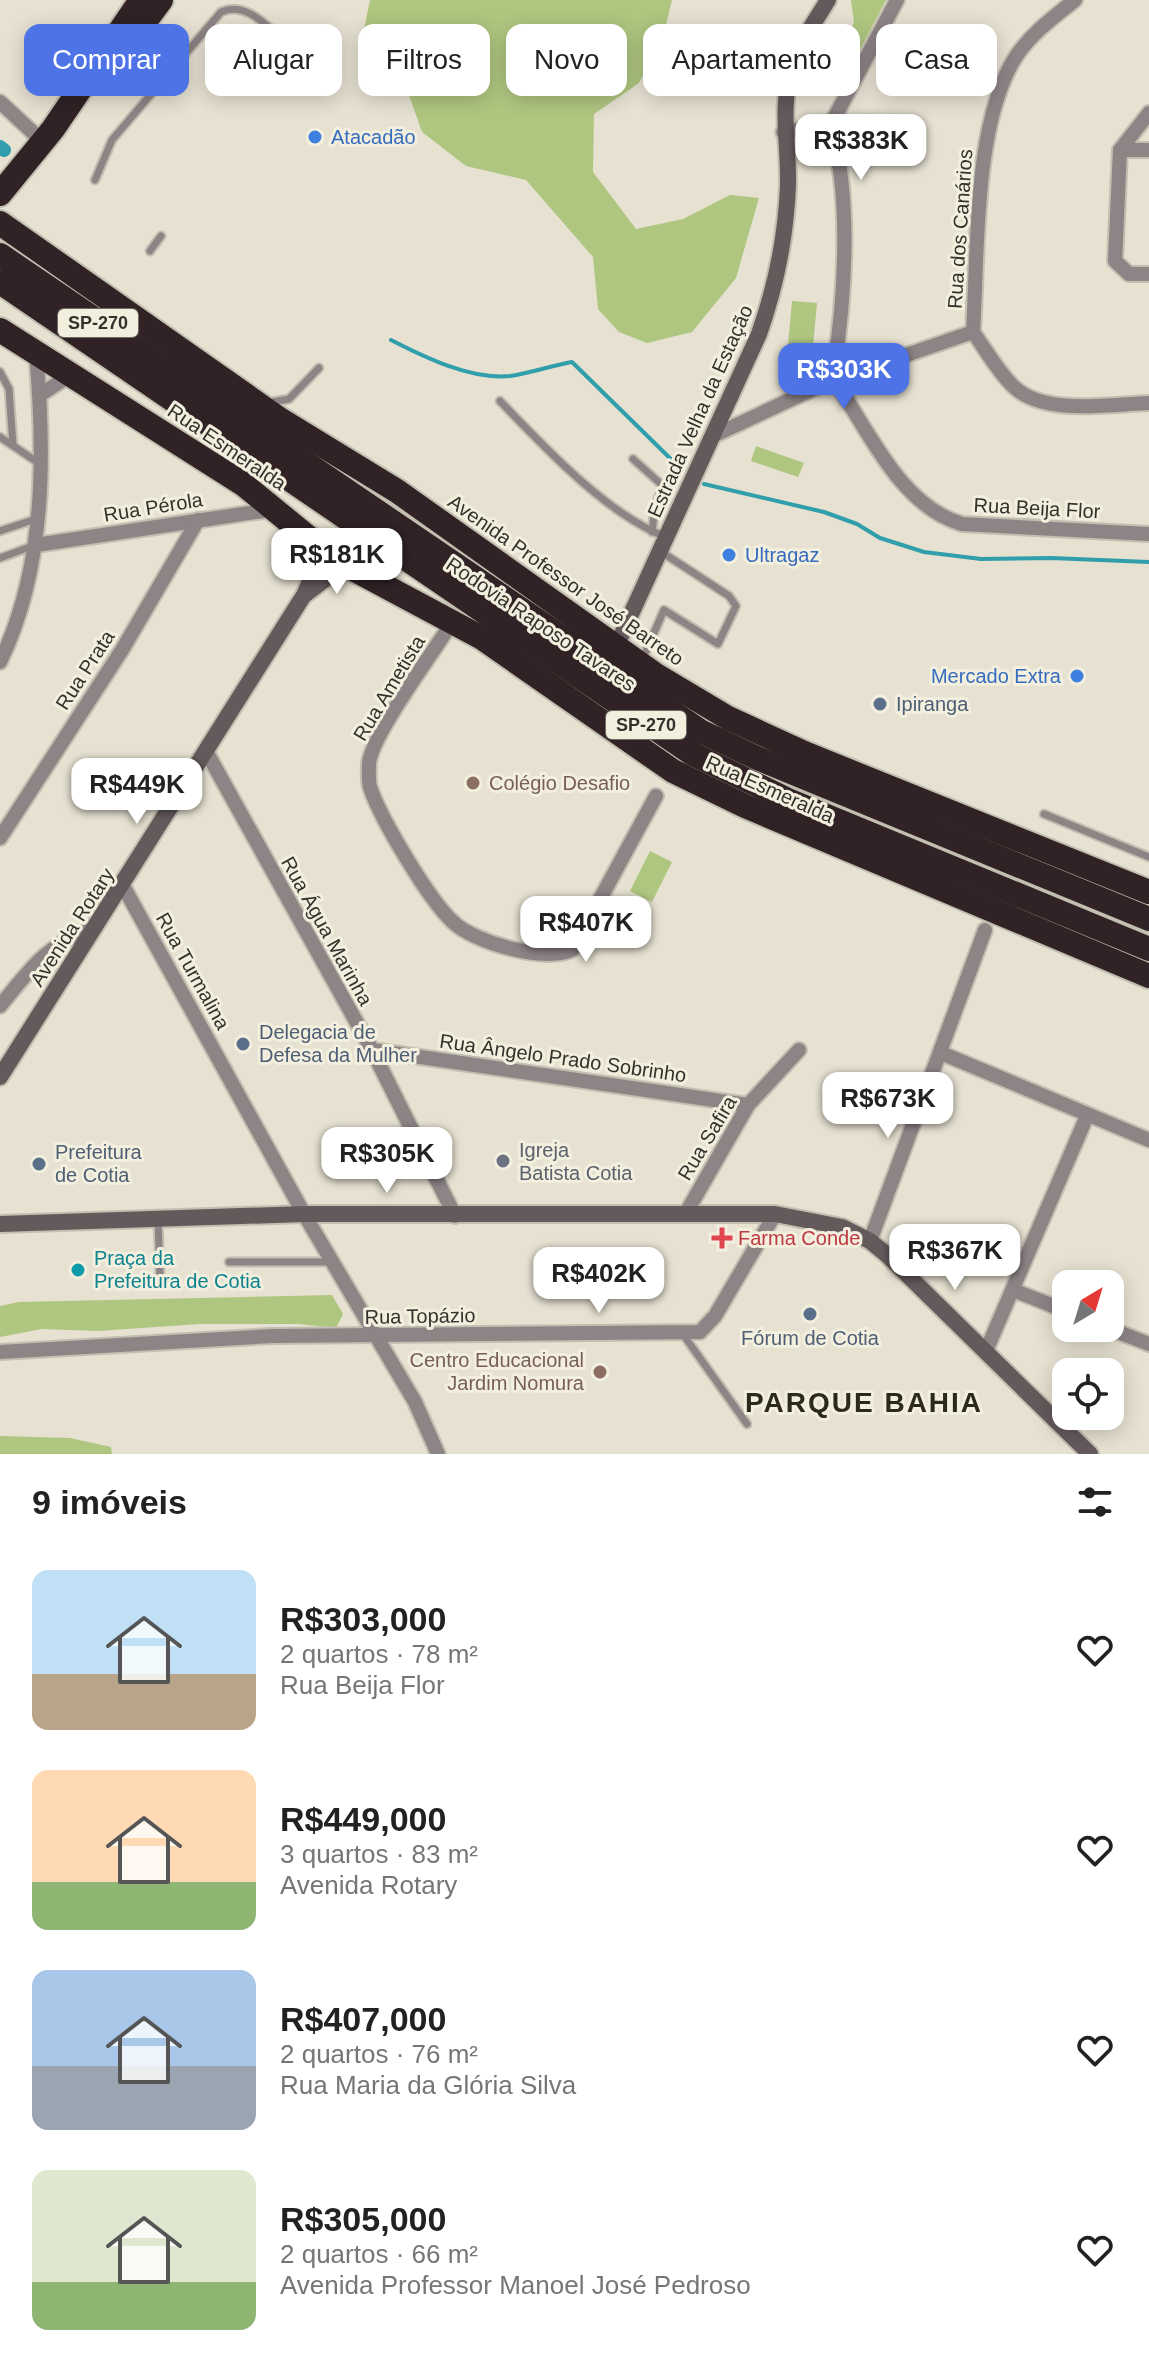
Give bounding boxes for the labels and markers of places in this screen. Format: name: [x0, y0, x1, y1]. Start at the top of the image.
pin: R$383K: [796, 114, 926, 182]
place label: Atacadão: [331, 126, 416, 148]
marker: Atacadão: [306, 128, 324, 146]
pin: R$303K: [779, 343, 909, 411]
pin: R$181K: [272, 528, 402, 596]
place label: Ultragaz: [745, 544, 819, 566]
marker: Ultragaz: [720, 546, 738, 564]
place label: Mercado Extra: [931, 665, 1062, 687]
marker: Mercado Extra: [1068, 667, 1086, 685]
place label: Ipiranga: [896, 693, 969, 715]
marker: Ipiranga: [871, 695, 889, 713]
pin: R$449K: [72, 758, 202, 826]
place label: Colégio Desafio: [489, 772, 630, 794]
marker: Colégio Desafio: [464, 774, 482, 792]
pin: R$407K: [521, 896, 651, 964]
place label: Delegacia de Defesa da Mulher: [259, 1021, 417, 1066]
marker: Delegacia de Defesa da Mulher: [234, 1035, 252, 1053]
pin: R$673K: [823, 1072, 953, 1140]
pin: R$305K: [322, 1127, 452, 1195]
place label: Igreja Batista Cotia: [519, 1139, 633, 1184]
place label: Prefeitura de Cotia: [55, 1141, 143, 1186]
marker: Igreja Batista Cotia: [494, 1152, 512, 1170]
marker: Prefeitura de Cotia: [30, 1155, 48, 1173]
pin: R$367K: [890, 1224, 1020, 1292]
place label: Farma Conde: [738, 1227, 860, 1249]
marker: Farma Conde: [713, 1229, 731, 1247]
place label: Praça da Prefeitura de Cotia: [94, 1247, 262, 1292]
pin: R$402K: [534, 1247, 664, 1315]
marker: Praça da Prefeitura de Cotia: [69, 1261, 87, 1279]
marker: Fórum de Cotia: [801, 1305, 819, 1323]
place label: Fórum de Cotia: [741, 1327, 880, 1349]
place label: Centro Educacional Jardim Nomura: [409, 1349, 585, 1394]
marker: Centro Educacional Jardim Nomura: [591, 1363, 609, 1381]

